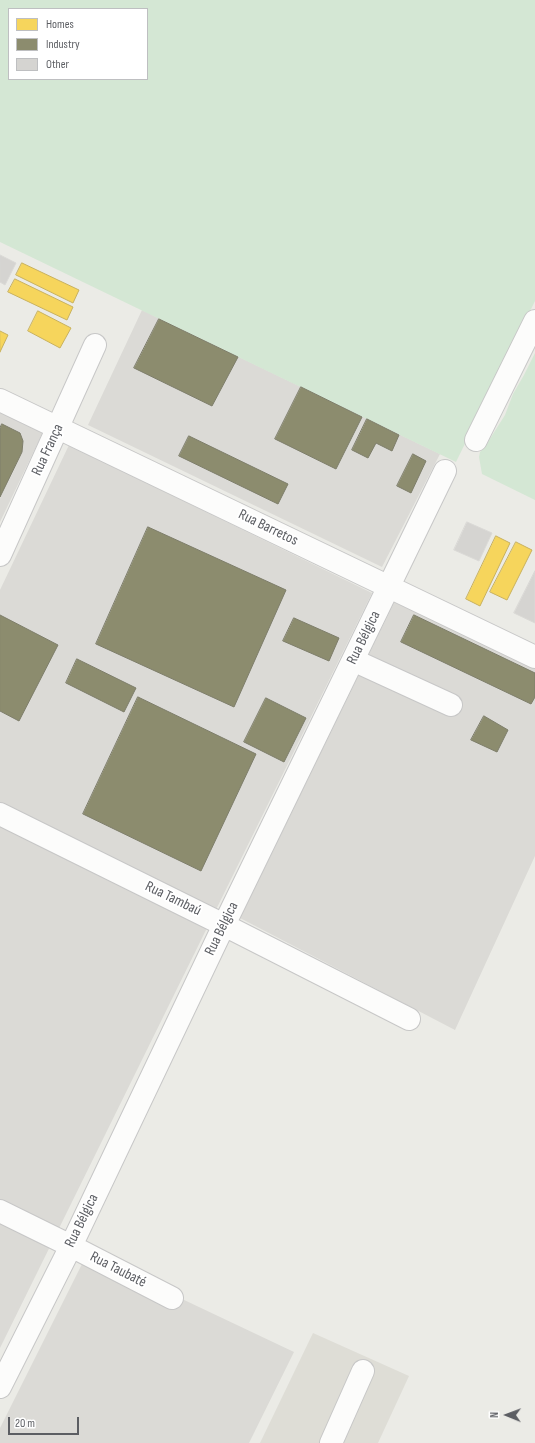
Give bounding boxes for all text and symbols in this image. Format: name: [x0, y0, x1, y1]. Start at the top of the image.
legend: [8, 8, 148, 80]
text: Homes: [46, 17, 74, 32]
text: Industry: [46, 37, 80, 52]
text: Other: [46, 57, 69, 72]
street label: Rua França: [28, 421, 68, 479]
street label: Rua Barretos: [235, 506, 301, 550]
street label: Rua Bélgica: [343, 608, 385, 668]
street label: Rua Tambaú: [142, 878, 204, 920]
street label: Rua Bélgica: [201, 899, 243, 959]
street label: Rua Bélgica: [61, 1191, 103, 1251]
street label: Rua Taubaté: [87, 1248, 149, 1292]
north arrow: [487, 1395, 527, 1435]
scale bar: [10, 1409, 81, 1435]
text: N: [488, 1412, 501, 1418]
text: 20 m: [15, 1416, 35, 1431]

